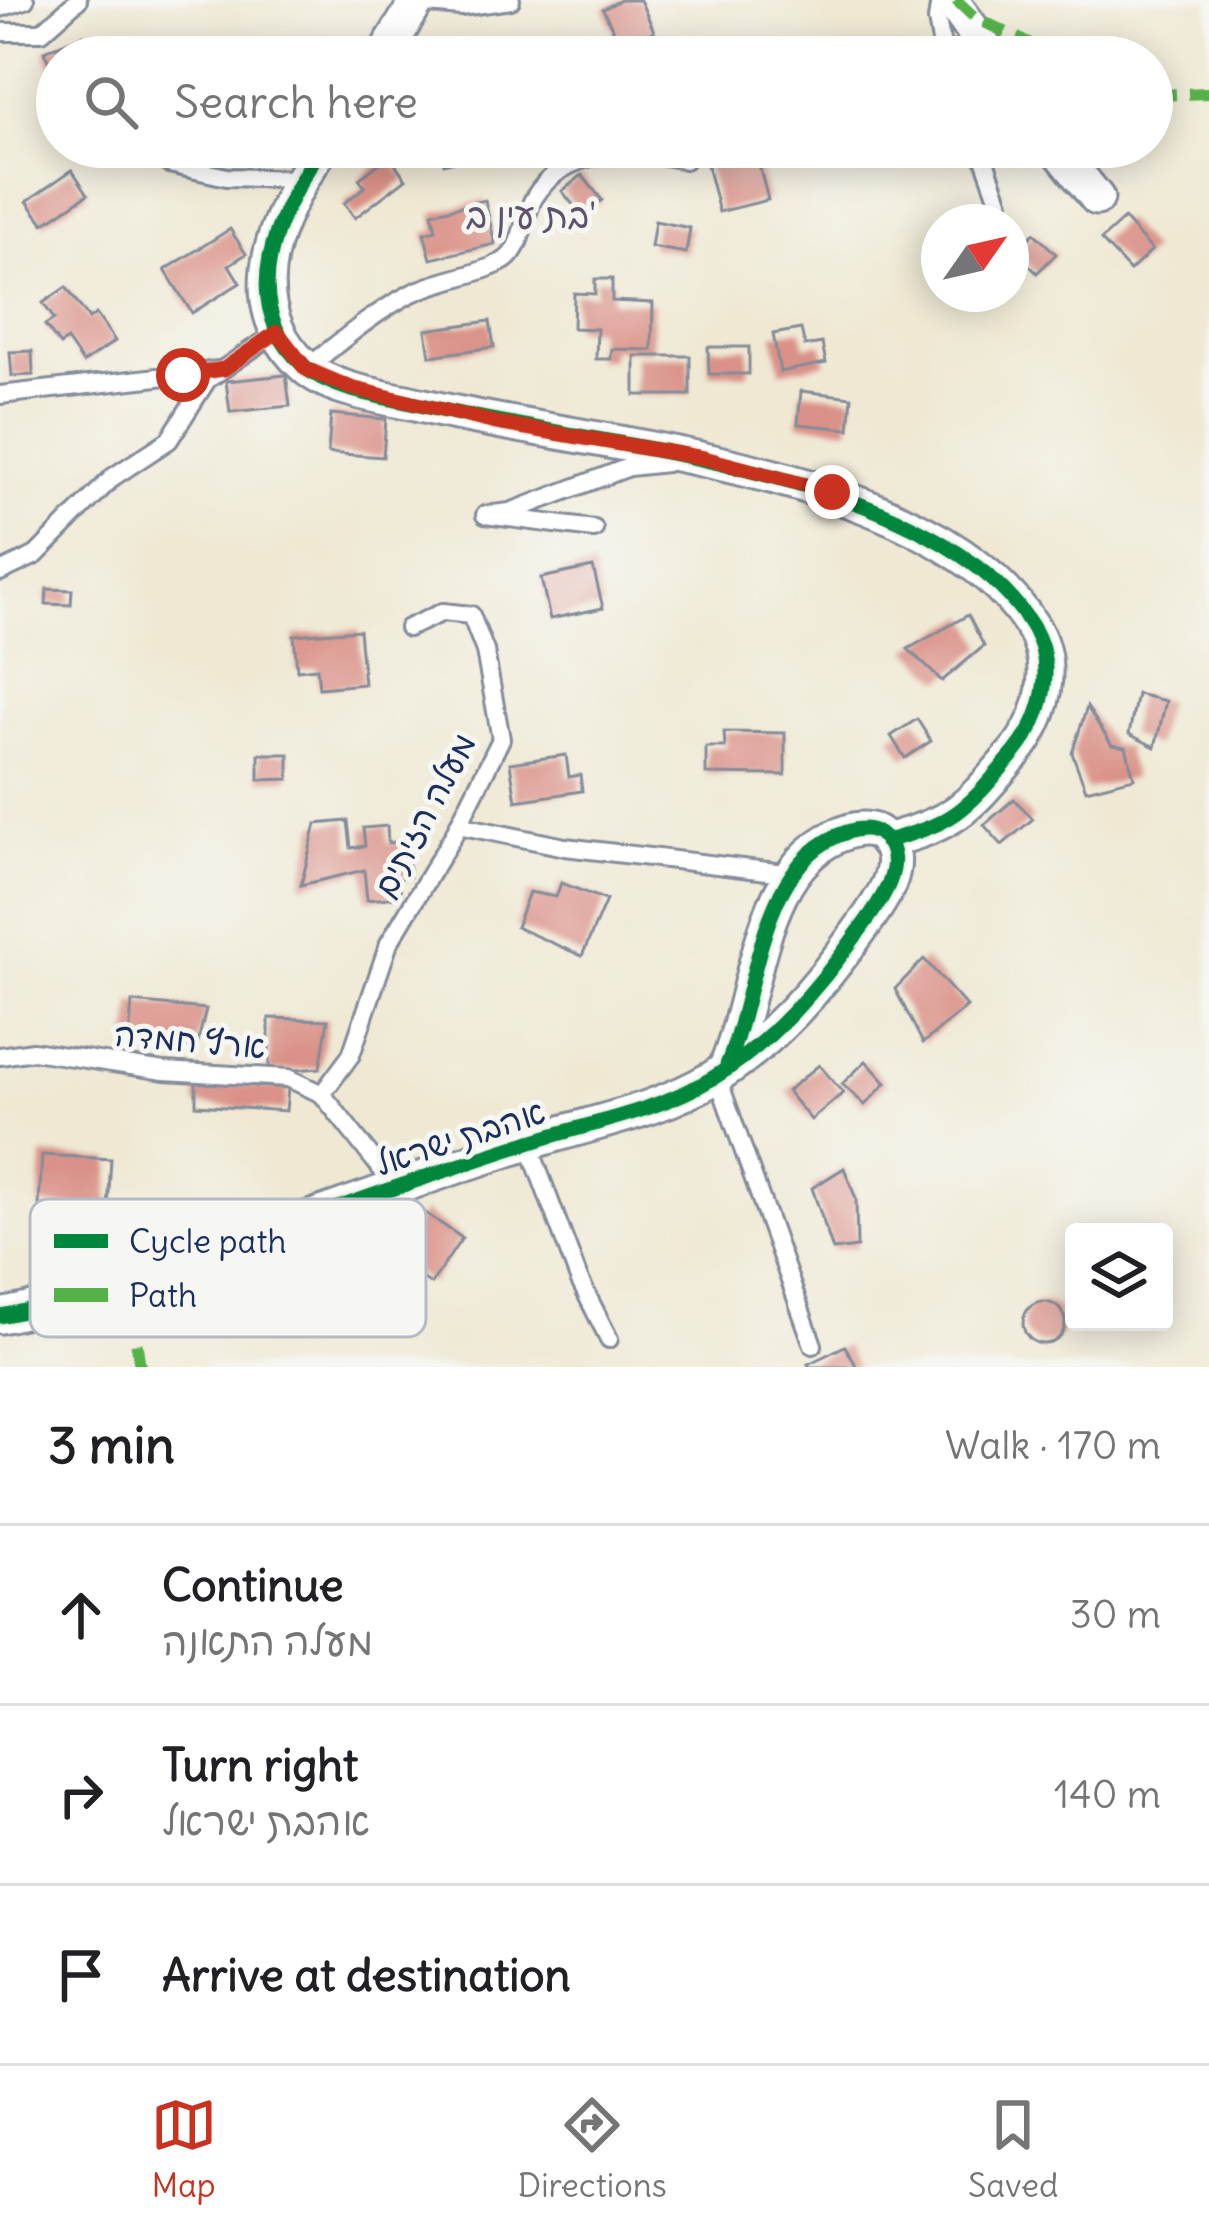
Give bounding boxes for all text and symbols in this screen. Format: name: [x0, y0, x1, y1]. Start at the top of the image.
search box: [36, 36, 1173, 168]
icon: search: [78, 69, 144, 135]
text: Search here: [174, 74, 418, 130]
district label: בת עין ב': [466, 193, 596, 238]
north arrow: [921, 204, 1029, 312]
route start: [156, 348, 210, 402]
route end: [805, 465, 859, 519]
street label: מעלה הזיתים: [363, 726, 485, 904]
street label: ארץ חמדה: [113, 1012, 267, 1068]
street label: אהבת ישראל: [370, 1090, 550, 1184]
legend: [30, 1199, 426, 1337]
text: Cycle path: [129, 1220, 287, 1262]
map controls: [1065, 1223, 1173, 1331]
button: layers: [1065, 1223, 1173, 1331]
text: Path: [129, 1274, 197, 1316]
text: 3 min: [48, 1413, 175, 1477]
text: Walk · 170 m: [945, 1421, 1161, 1470]
text: Continue: [162, 1557, 344, 1613]
icon: ahead: [48, 1582, 114, 1648]
text: 30 m: [1070, 1590, 1161, 1639]
text: מעלה התאנה: [162, 1617, 373, 1666]
text: Turn right: [162, 1737, 358, 1793]
icon: right: [48, 1762, 114, 1828]
text: 140 m: [1054, 1770, 1161, 1819]
text: אהבת ישראל: [162, 1797, 370, 1846]
icon: arrive: [48, 1942, 114, 2008]
text: Arrive at destination: [162, 1947, 571, 2003]
tab: Map: [151, 2092, 217, 2206]
tab: Directions: [518, 2092, 667, 2206]
tab: Saved: [968, 2092, 1058, 2206]

